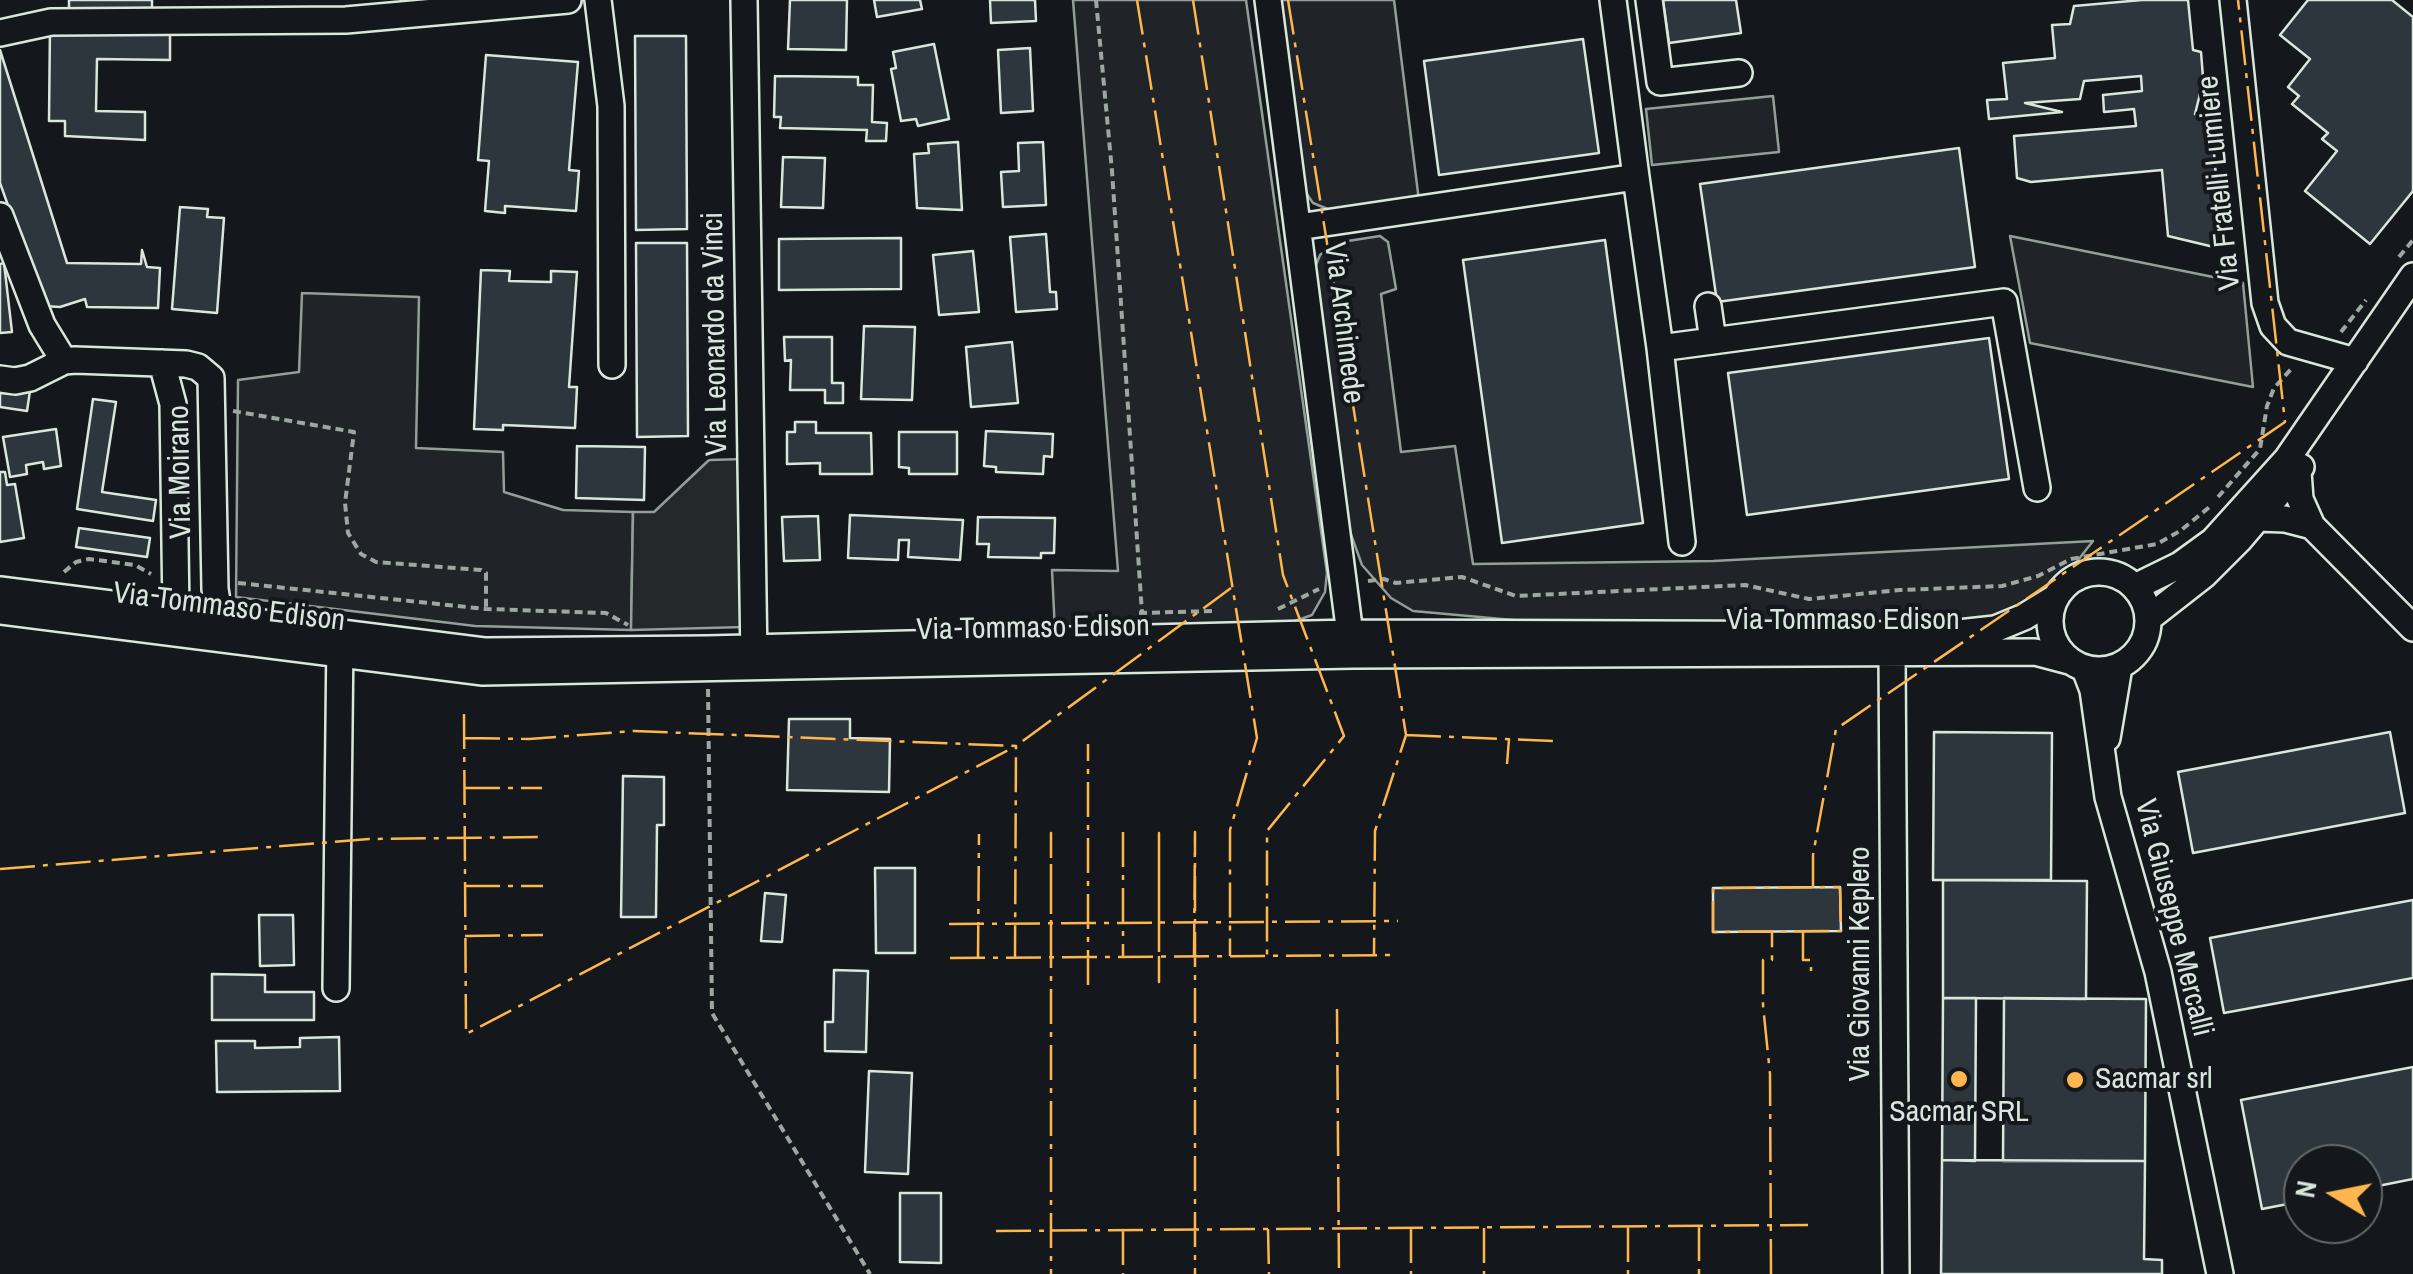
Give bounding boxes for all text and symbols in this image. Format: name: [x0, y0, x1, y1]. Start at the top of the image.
street label: Via Fratelli Lumiere: [2191, 74, 2249, 292]
street label: Via Leonardo da Vinci: [696, 212, 736, 456]
street label: Via Archimede: [1315, 240, 1371, 406]
street label: Via Moirano: [162, 405, 200, 539]
street label: Via Tommaso Edison: [111, 576, 347, 640]
street label: Via Tommaso Edison: [1726, 603, 1960, 639]
street label: Via Tommaso Edison: [916, 609, 1150, 649]
street label: Via Giuseppe Mercalli: [2126, 796, 2220, 1040]
street label: Via Giovanni Keplero: [1843, 847, 1879, 1081]
place label: Sacmar srl: [2095, 1062, 2213, 1098]
marker: Sacmar SRL: [1948, 1068, 1970, 1090]
marker: Sacmar srl: [2064, 1069, 2086, 1091]
place label: Sacmar SRL: [1889, 1095, 2029, 1131]
north arrow: [2283, 1144, 2383, 1244]
text: N: [2285, 1178, 2326, 1201]

